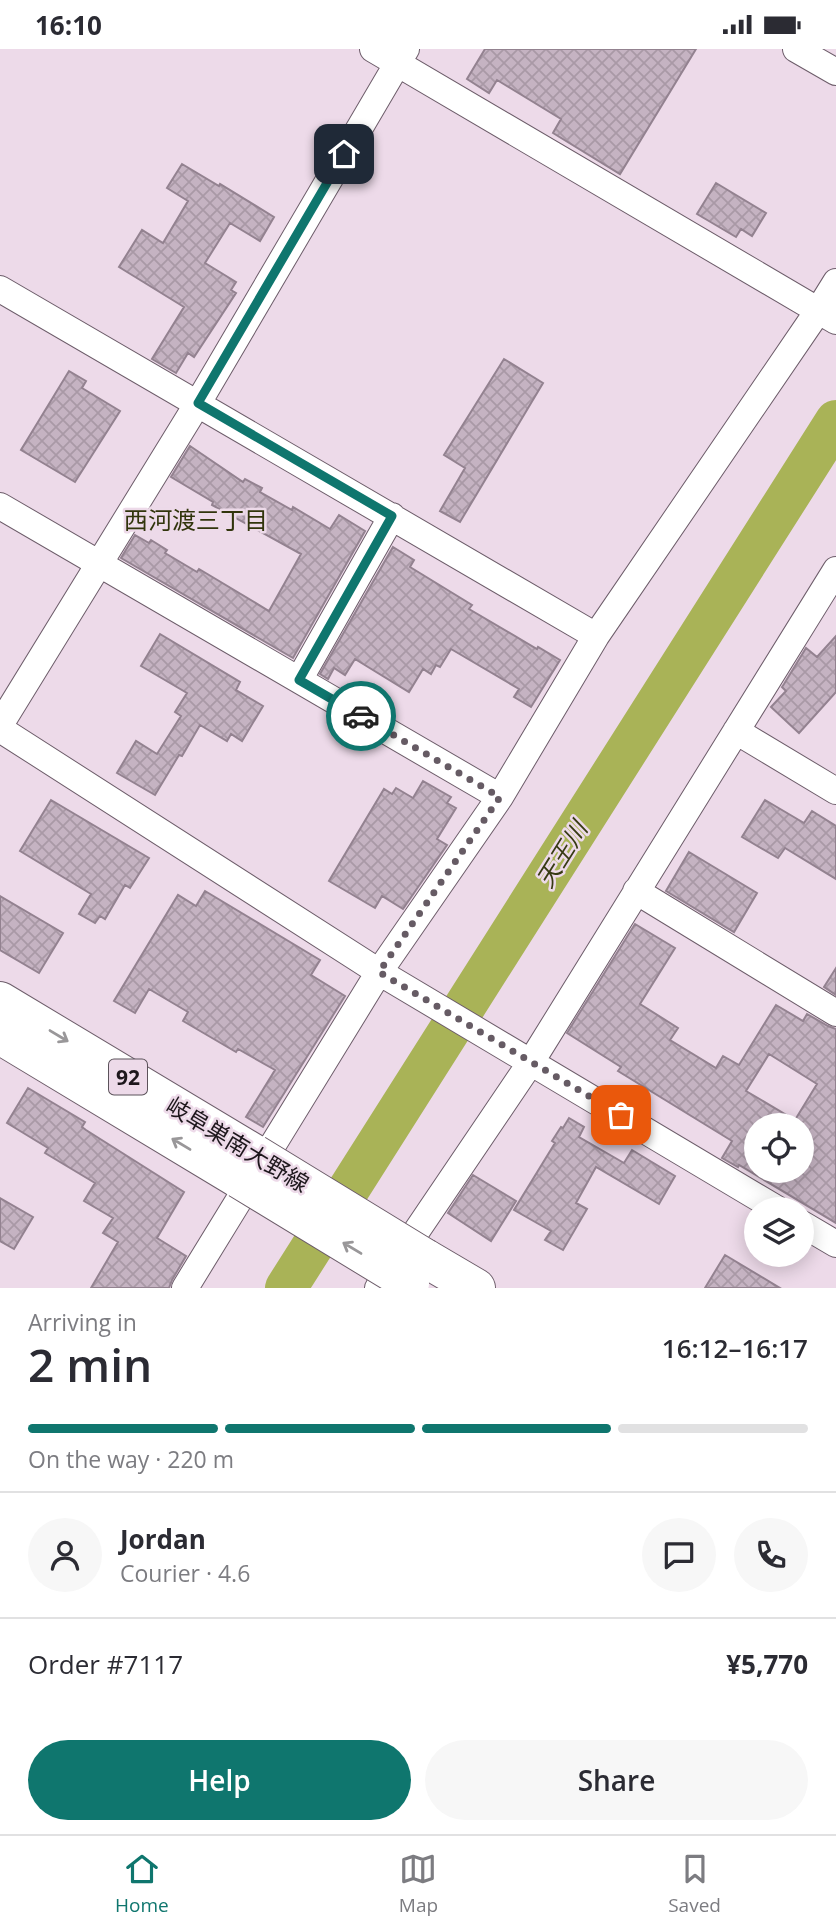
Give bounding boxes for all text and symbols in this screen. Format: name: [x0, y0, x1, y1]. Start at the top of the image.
text: 16:10: [35, 7, 102, 43]
pin: [314, 124, 374, 184]
icon: home: [325, 135, 363, 173]
district label: 西河渡三丁目: [124, 503, 268, 536]
courier: [326, 681, 396, 751]
icon: car: [342, 697, 380, 735]
water label: 天王川: [528, 812, 596, 893]
one-way arrow: [48, 1029, 68, 1043]
road number: 92: [109, 1059, 147, 1095]
pin: [591, 1085, 651, 1145]
street label: 岐阜巣南大野線: [161, 1089, 315, 1199]
icon: bag: [602, 1096, 640, 1134]
map controls: [744, 1113, 814, 1267]
button: locate: [744, 1113, 814, 1183]
one-way arrow: [171, 1137, 191, 1151]
button: layers: [744, 1197, 814, 1267]
one-way arrow: [343, 1240, 363, 1254]
text: Arriving in: [28, 1306, 137, 1338]
text: 16:12–16:17: [662, 1330, 808, 1366]
text: 2 min: [28, 1333, 152, 1395]
text: On the way · 220 m: [28, 1443, 234, 1475]
button: person: [28, 1518, 102, 1592]
button: chat: [642, 1518, 716, 1592]
button: phone: [734, 1518, 808, 1592]
text: Jordan: [120, 1521, 206, 1557]
text: Courier · 4.6: [120, 1557, 250, 1589]
text: Order #7117: [28, 1646, 183, 1682]
text: ¥5,770: [726, 1646, 808, 1682]
button: Help: [28, 1740, 411, 1820]
button: Share: [425, 1740, 808, 1820]
tab: Home: [115, 1850, 169, 1918]
tab: Map: [399, 1850, 438, 1918]
tab: Saved: [668, 1850, 721, 1918]

